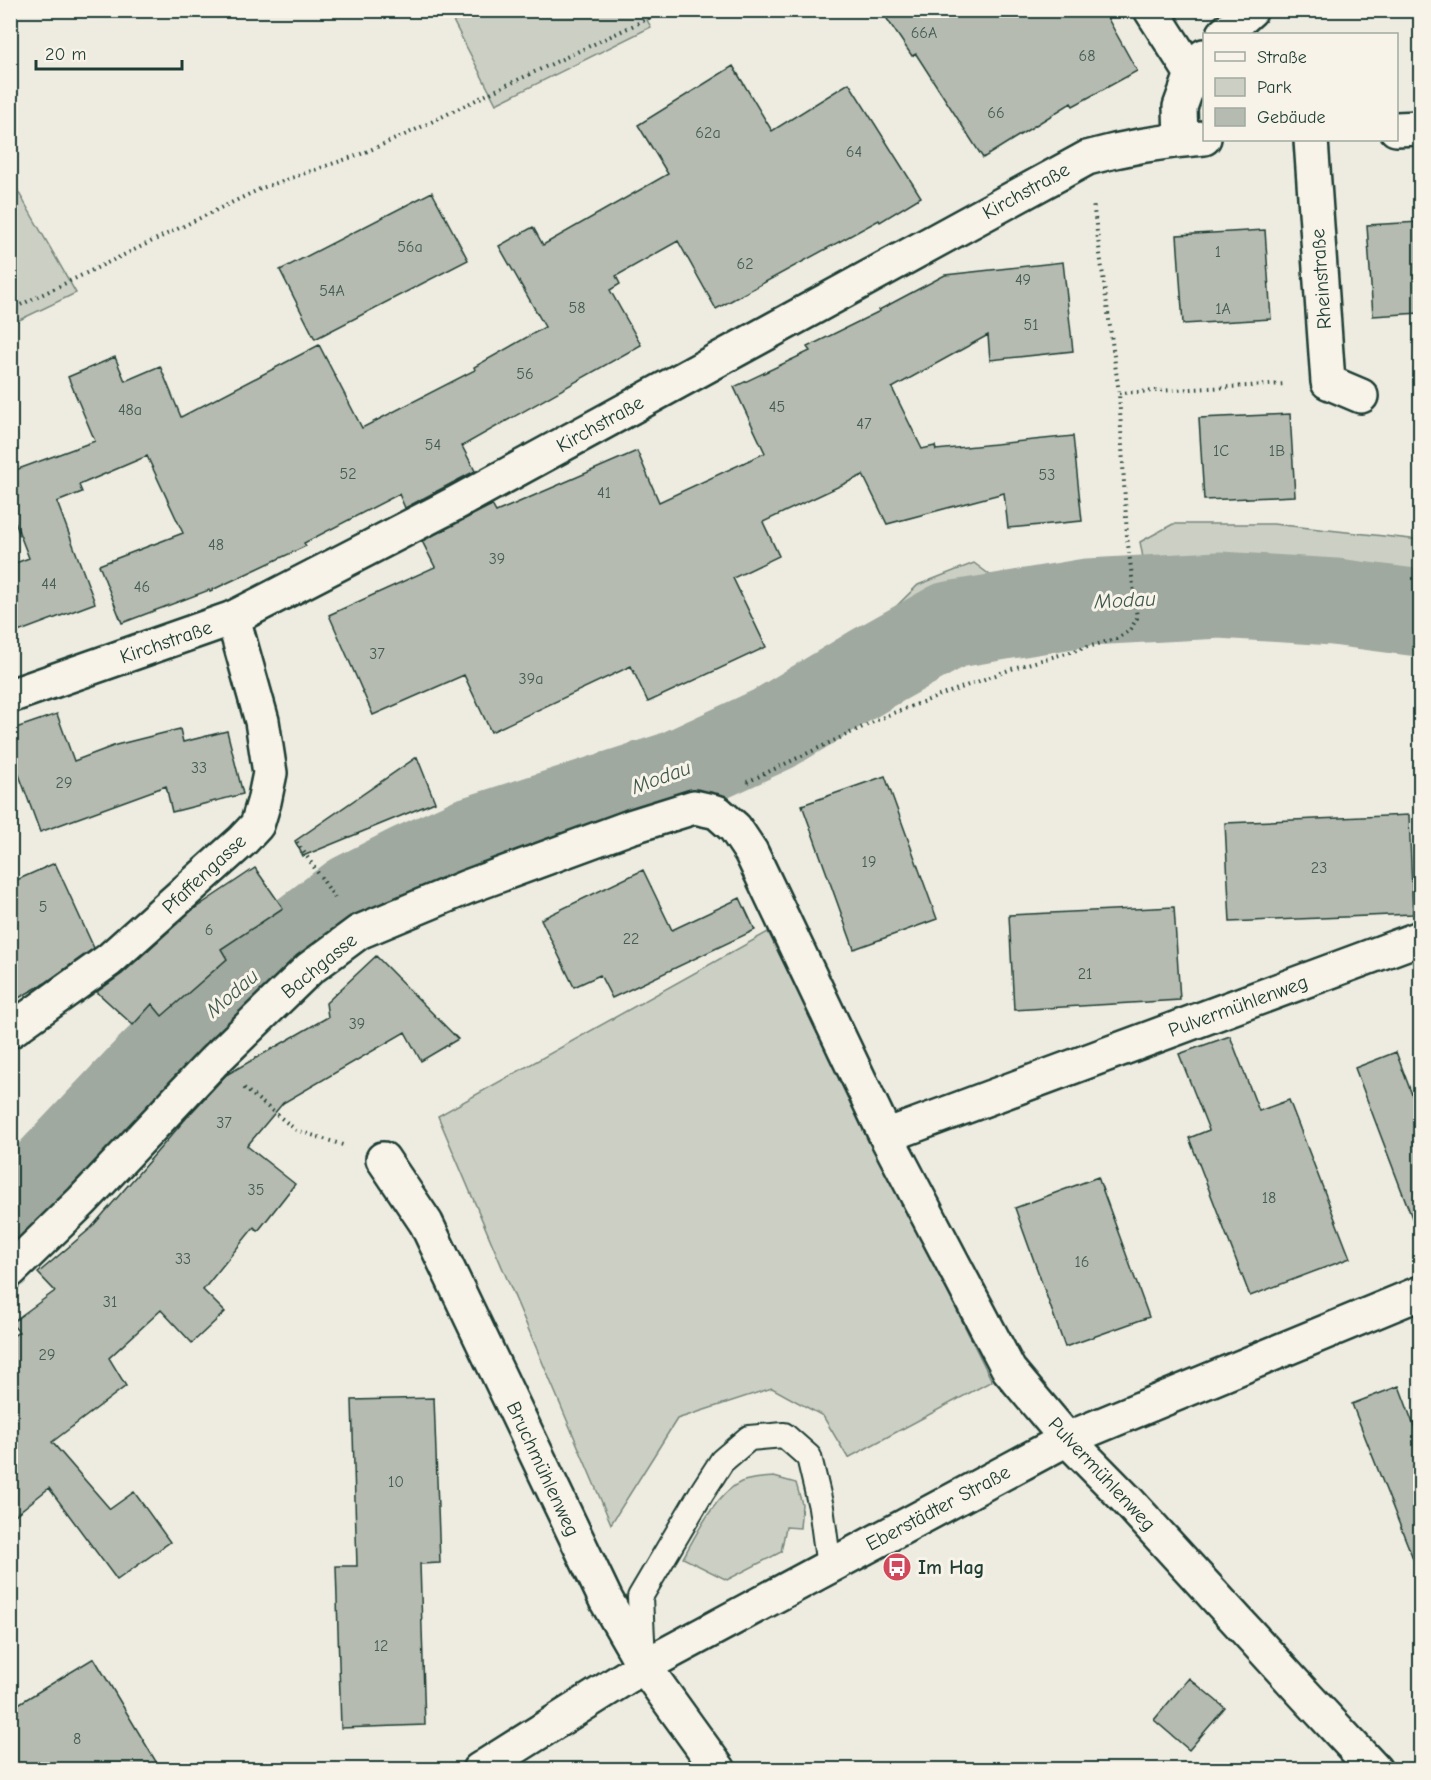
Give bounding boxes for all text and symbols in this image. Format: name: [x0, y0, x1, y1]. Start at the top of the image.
house number: 66A: [911, 24, 937, 42]
scale bar: [36, 33, 182, 71]
legend: [1203, 33, 1398, 141]
text: 20 m: [45, 44, 86, 65]
house number: 68: [1079, 47, 1095, 65]
text: Straße: [1257, 47, 1307, 68]
text: Park: [1257, 77, 1292, 98]
house number: 66: [987, 104, 1005, 122]
text: Gebäude: [1257, 107, 1326, 128]
house number: 62a: [695, 124, 721, 142]
house number: 64: [846, 143, 862, 161]
street label: Kirchstraße: [978, 158, 1074, 224]
street label: Rheinstraße: [1306, 228, 1336, 330]
house number: 56a: [397, 238, 423, 256]
house number: 1: [1215, 243, 1221, 261]
house number: 62: [736, 255, 754, 273]
house number: 49: [1015, 271, 1031, 289]
house number: 54A: [319, 282, 345, 300]
house number: 58: [569, 299, 585, 317]
house number: 1A: [1215, 300, 1231, 318]
house number: 51: [1023, 316, 1039, 334]
house number: 56: [516, 365, 534, 383]
street label: Kirchstraße: [552, 391, 648, 457]
house number: 45: [769, 398, 785, 416]
house number: 48a: [118, 401, 142, 419]
house number: 47: [856, 415, 872, 433]
house number: 54: [425, 436, 441, 454]
house number: 1C: [1213, 442, 1229, 460]
house number: 1B: [1269, 442, 1285, 460]
house number: 52: [339, 465, 357, 483]
house number: 53: [1039, 466, 1055, 484]
house number: 41: [597, 484, 611, 502]
house number: 48: [208, 536, 224, 554]
house number: 39: [489, 550, 505, 568]
house number: 44: [41, 575, 57, 593]
house number: 46: [134, 578, 150, 596]
water label: Modau: [1093, 586, 1156, 614]
street label: Kirchstraße: [117, 616, 215, 668]
house number: 37: [369, 645, 385, 663]
house number: 39a: [519, 670, 543, 688]
water label: Modau: [627, 755, 694, 799]
house number: 33: [191, 759, 207, 777]
house number: 29: [56, 774, 72, 792]
street label: Pfaffengasse: [157, 829, 251, 919]
house number: 19: [862, 853, 876, 871]
house number: 23: [1311, 859, 1327, 877]
house number: 5: [39, 898, 47, 916]
house number: 6: [205, 921, 213, 939]
street label: Bachgasse: [277, 929, 361, 1003]
house number: 22: [623, 930, 639, 948]
water label: Modau: [200, 964, 263, 1023]
house number: 21: [1078, 965, 1092, 983]
street label: Pulvermühlenweg: [1165, 970, 1311, 1042]
house number: 39: [349, 1015, 365, 1033]
house number: 37: [216, 1114, 232, 1132]
house number: 35: [248, 1181, 264, 1199]
house number: 18: [1262, 1189, 1276, 1207]
house number: 33: [175, 1250, 191, 1268]
house number: 16: [1074, 1253, 1090, 1271]
house number: 31: [103, 1293, 117, 1311]
house number: 29: [39, 1346, 55, 1364]
street label: Bruchmühlenweg: [502, 1398, 584, 1540]
street label: Pulvermühlenweg: [1043, 1412, 1161, 1536]
street label: Eberstädter Straße: [862, 1460, 1014, 1556]
house number: 10: [388, 1473, 404, 1491]
bus stop icon: Im Hag: [881, 1551, 913, 1583]
place label: Im Hag: [918, 1556, 985, 1579]
house number: 12: [374, 1637, 388, 1655]
house number: 8: [73, 1730, 81, 1748]

